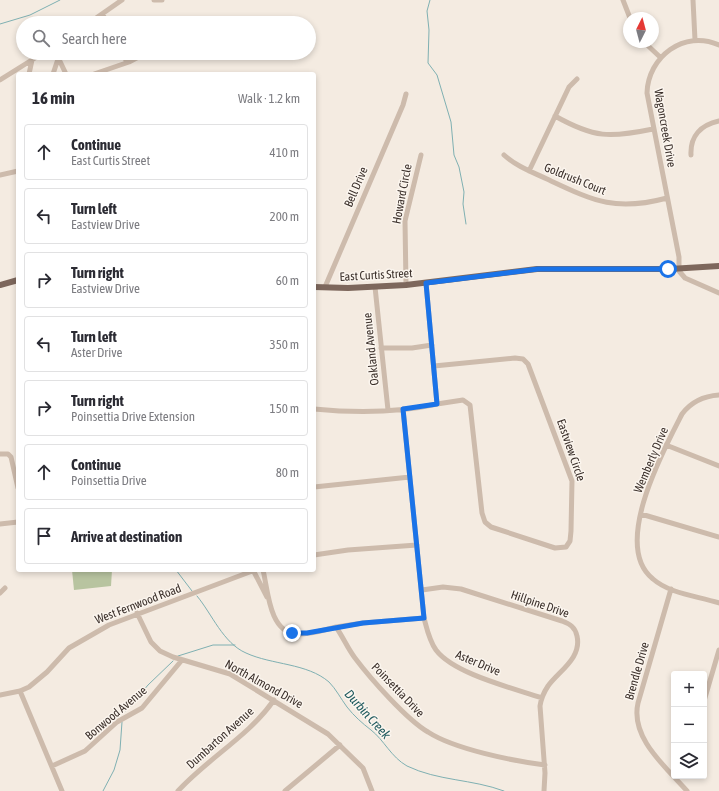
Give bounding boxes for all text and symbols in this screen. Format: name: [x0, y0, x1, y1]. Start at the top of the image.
north arrow: [623, 12, 659, 48]
search box: [16, 16, 316, 60]
icon: search: [30, 27, 52, 49]
text: Search here: [62, 30, 127, 47]
text: 16 min: [32, 88, 75, 108]
street label: Wagoncreek Drive: [651, 88, 679, 168]
text: Walk · 1.2 km: [238, 91, 300, 106]
text: Continue: [71, 136, 121, 153]
icon: ahead: [33, 141, 55, 163]
text: 410 m: [270, 145, 299, 160]
text: East Curtis Street: [71, 153, 150, 168]
street label: Goldrush Court: [542, 160, 608, 198]
street label: Howard Circle: [389, 163, 415, 225]
street label: Bell Drive: [341, 165, 371, 209]
text: Turn left: [71, 200, 117, 217]
icon: left: [33, 205, 55, 227]
text: 200 m: [270, 209, 299, 224]
text: Eastview Drive: [71, 217, 140, 232]
route start: [659, 260, 677, 278]
text: Turn right: [71, 264, 124, 281]
street label: East Curtis Street: [339, 266, 413, 284]
icon: right: [33, 269, 55, 291]
text: 60 m: [276, 273, 299, 288]
text: Eastview Drive: [71, 281, 140, 296]
street label: Oakland Avenue: [360, 312, 382, 386]
text: Turn left: [71, 328, 117, 345]
icon: left: [33, 333, 55, 355]
text: 350 m: [270, 337, 299, 352]
text: Aster Drive: [71, 345, 122, 360]
text: Turn right: [71, 392, 124, 409]
icon: right: [33, 397, 55, 419]
text: 150 m: [270, 401, 299, 416]
text: Poinsettia Drive Extension: [71, 409, 195, 424]
street label: Eastview Circle: [554, 417, 588, 483]
street label: Wemberly Drive: [631, 425, 671, 495]
text: Continue: [71, 456, 121, 473]
icon: ahead: [33, 461, 55, 483]
text: 80 m: [276, 465, 299, 480]
text: Poinsettia Drive: [71, 473, 147, 488]
icon: arrive: [33, 525, 55, 547]
text: Arrive at destination: [71, 528, 182, 545]
street label: West Fernwood Road: [93, 581, 183, 627]
street label: Hillpine Drive: [509, 587, 571, 621]
route end: [283, 624, 301, 642]
street label: Brendle Drive: [622, 640, 652, 702]
street label: Aster Drive: [453, 647, 503, 679]
street label: North Almond Drive: [223, 657, 305, 711]
street label: Poinsettia Drive: [369, 660, 427, 720]
map controls: [671, 671, 707, 779]
button: +: [671, 671, 707, 707]
street label: Bonwood Avenue: [82, 683, 150, 743]
water label: Durbin Creek: [342, 687, 394, 742]
street label: Dumbarton Avenue: [184, 704, 256, 772]
button: −: [671, 707, 707, 743]
button: layers: [671, 743, 707, 779]

